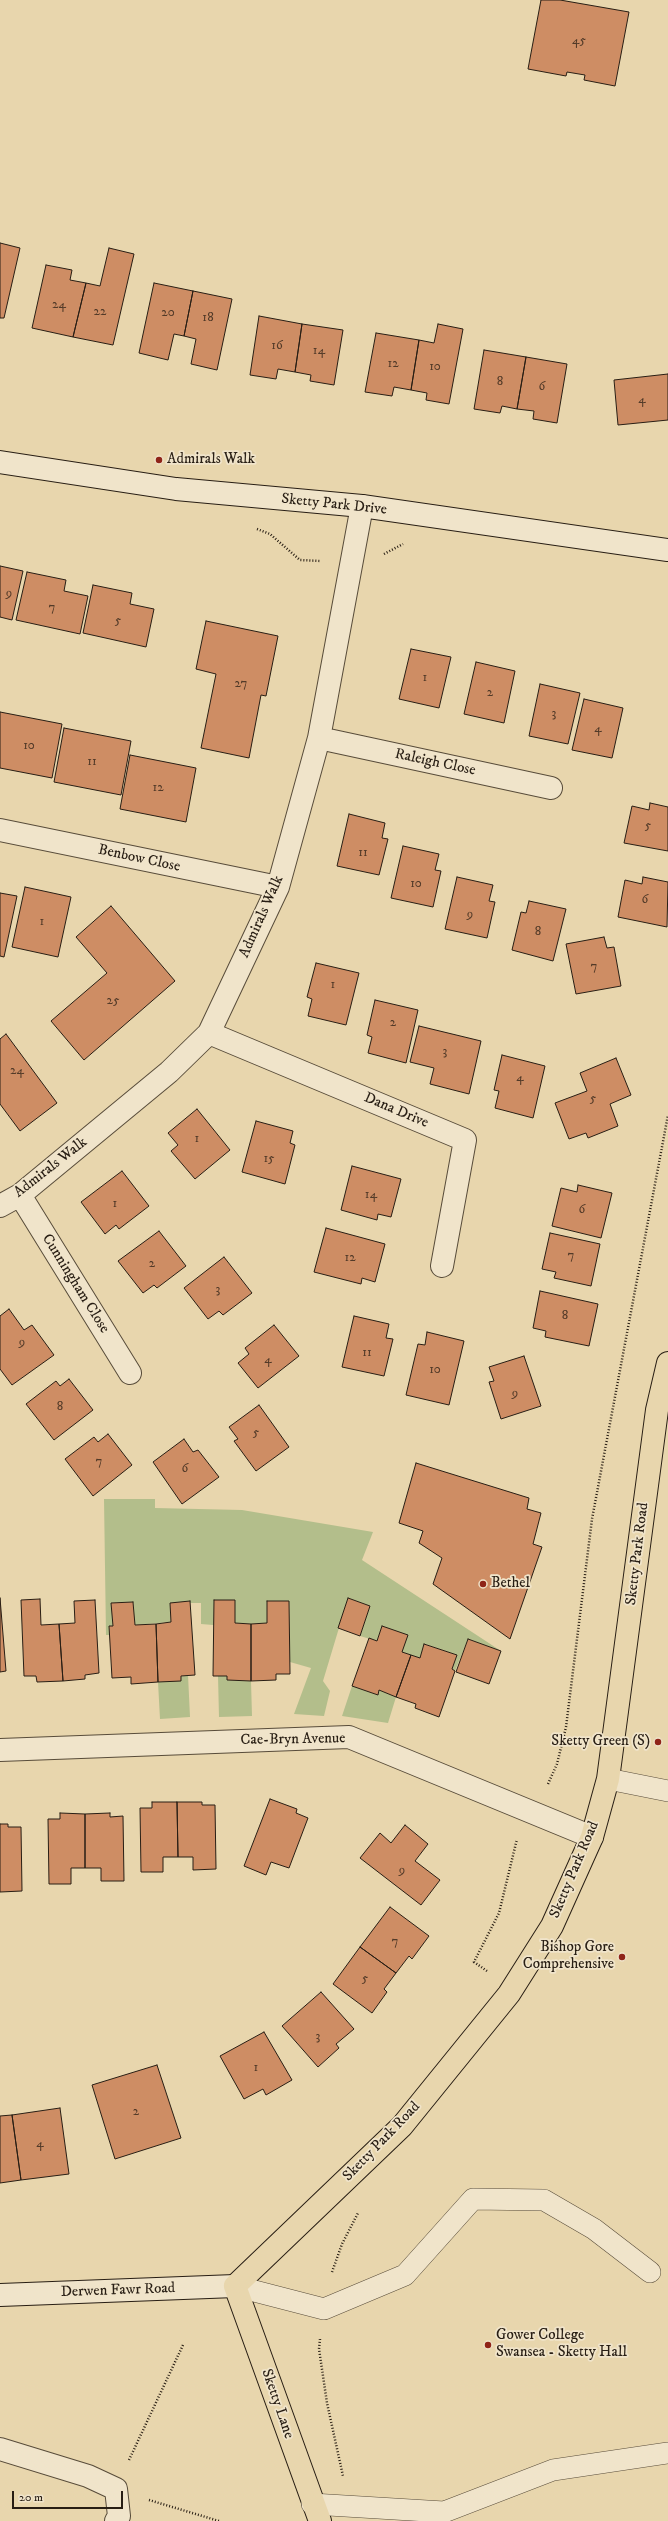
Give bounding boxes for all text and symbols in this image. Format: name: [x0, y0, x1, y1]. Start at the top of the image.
house number: 45: [572, 33, 586, 49]
house number: 24: [52, 297, 66, 313]
house number: 22: [94, 304, 106, 320]
house number: 20: [161, 305, 175, 321]
house number: 18: [202, 310, 214, 326]
house number: 16: [271, 338, 283, 354]
house number: 14: [313, 343, 325, 359]
house number: 12: [387, 356, 399, 372]
house number: 10: [429, 359, 441, 375]
house number: 8: [497, 374, 503, 390]
house number: 6: [539, 379, 545, 395]
house number: 4: [638, 392, 646, 408]
place label: Admirals Walk: [167, 451, 255, 469]
marker: Admirals Walk: [154, 455, 164, 465]
street label: Sketty Park Drive: [280, 491, 388, 519]
house number: 9: [6, 586, 12, 602]
house number: 7: [49, 600, 55, 616]
house number: 5: [115, 613, 121, 629]
house number: 1: [423, 670, 427, 686]
house number: 27: [235, 676, 247, 692]
house number: 2: [487, 685, 493, 701]
house number: 3: [552, 706, 556, 722]
house number: 4: [594, 721, 602, 737]
house number: 10: [23, 738, 35, 754]
street label: Raleigh Close: [393, 746, 477, 780]
house number: 11: [87, 754, 97, 770]
house number: 12: [152, 780, 164, 796]
house number: 5: [645, 818, 651, 834]
street label: Benbow Close: [96, 842, 182, 876]
house number: 11: [358, 845, 368, 861]
street label: Admirals Walk: [236, 873, 288, 961]
house number: 10: [410, 876, 422, 892]
house number: 6: [642, 892, 648, 908]
house number: 9: [467, 907, 473, 923]
house number: 1: [40, 914, 44, 930]
house number: 8: [535, 924, 541, 940]
house number: 7: [591, 959, 597, 975]
house number: 1: [331, 977, 335, 993]
house number: 25: [107, 993, 119, 1009]
house number: 2: [390, 1015, 396, 1031]
house number: 3: [443, 1044, 447, 1060]
house number: 24: [10, 1063, 24, 1079]
house number: 4: [516, 1070, 524, 1086]
street label: Dana Drive: [361, 1089, 431, 1133]
house number: 5: [590, 1091, 596, 1107]
house number: 1: [195, 1131, 199, 1147]
street label: Admirals Walk: [11, 1134, 91, 1202]
house number: 15: [263, 1151, 275, 1167]
house number: 14: [365, 1187, 377, 1203]
house number: 1: [113, 1196, 117, 1212]
house number: 6: [579, 1202, 585, 1218]
street label: Cunningham Close: [37, 1231, 113, 1337]
house number: 7: [568, 1248, 574, 1264]
house number: 12: [344, 1250, 356, 1266]
house number: 2: [149, 1256, 155, 1272]
house number: 3: [216, 1282, 220, 1298]
house number: 8: [562, 1308, 568, 1324]
house number: 9: [19, 1335, 25, 1351]
house number: 11: [362, 1345, 372, 1361]
house number: 4: [264, 1352, 272, 1368]
house number: 10: [429, 1362, 441, 1378]
house number: 9: [512, 1386, 518, 1402]
house number: 8: [57, 1399, 63, 1415]
house number: 5: [253, 1425, 259, 1441]
house number: 7: [96, 1454, 102, 1470]
house number: 6: [182, 1461, 188, 1477]
street label: Sketty Park Road: [623, 1501, 653, 1607]
place label: Bethel: [491, 1575, 530, 1593]
marker: Bethel: [478, 1579, 488, 1589]
street label: Cae-Bryn Avenue: [240, 1730, 346, 1750]
place label: Sketty Green (S): [551, 1733, 650, 1751]
marker: Sketty Green (S): [653, 1737, 663, 1747]
street label: Sketty Park Road: [546, 1819, 604, 1921]
house number: 9: [399, 1863, 405, 1879]
house number: 7: [392, 1934, 398, 1950]
place label: Bishop Gore Comprehensive: [523, 1939, 614, 1974]
marker: Bishop Gore Comprehensive: [617, 1952, 627, 1962]
house number: 5: [362, 1971, 368, 1987]
house number: 3: [316, 2029, 320, 2045]
house number: 1: [254, 2060, 258, 2076]
street label: Sketty Park Road: [340, 2098, 424, 2186]
house number: 2: [133, 2104, 139, 2120]
house number: 4: [36, 2136, 44, 2152]
street label: Derwen Fawr Road: [60, 2280, 176, 2302]
place label: Gower College Swansea - Sketty Hall: [496, 2327, 627, 2362]
marker: Gower College Swansea - Sketty Hall: [483, 2340, 493, 2350]
street label: Sketty Lane: [257, 2367, 297, 2441]
scale bar: [14, 2483, 125, 2509]
text: 20 m: [19, 2490, 43, 2505]

